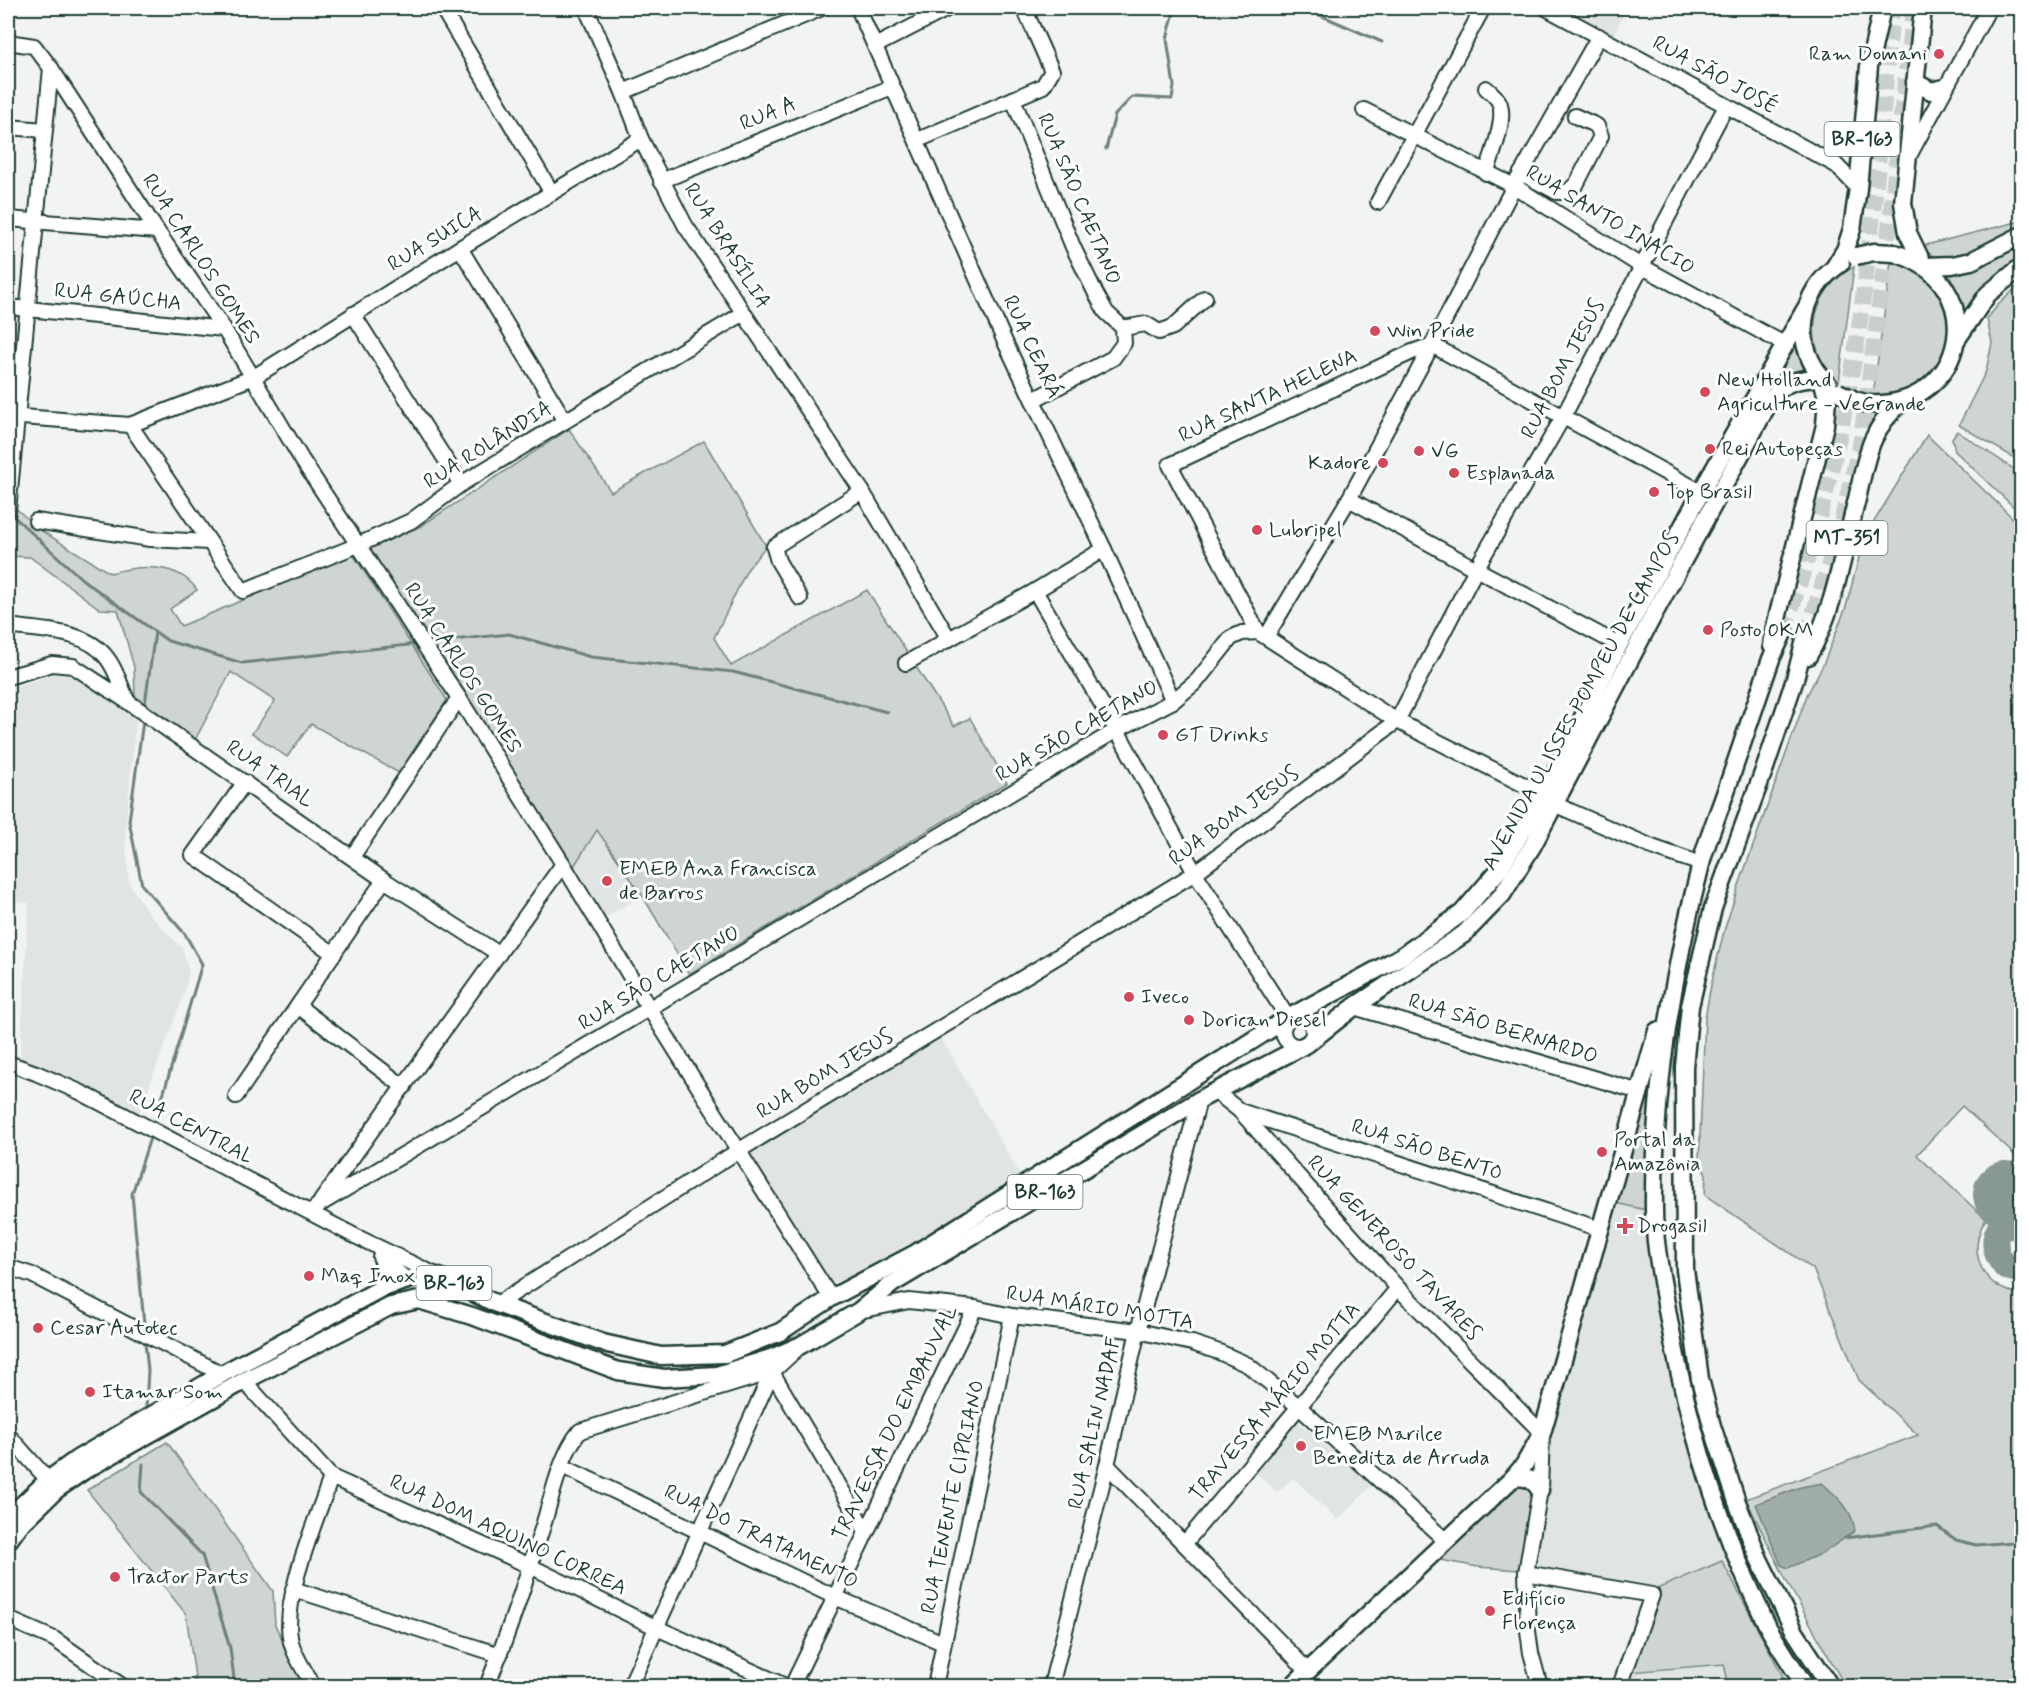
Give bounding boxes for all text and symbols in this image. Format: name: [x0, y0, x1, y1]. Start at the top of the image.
street label: RUA SÃO JOSÉ: [1647, 29, 1783, 121]
place label: Ram Domani: [1809, 40, 1927, 68]
marker: Ram Domani: [1932, 47, 1946, 61]
street label: RUA A: [736, 90, 800, 138]
street label: RUA SÃO CAETANO: [1030, 109, 1128, 289]
road number: BR-163: [1824, 122, 1900, 156]
street label: RUA SANTO INACIO: [1520, 158, 1700, 282]
street label: RUA CARLOS GOMES: [135, 168, 267, 350]
street label: RUA BRASÍLIA: [677, 178, 777, 314]
street label: RUA SUICA: [382, 200, 488, 278]
street label: RUA GAÚCHA: [53, 276, 183, 318]
street label: RUA CEARÁ: [996, 291, 1068, 403]
street label: RUA BOM JESUS: [1514, 294, 1612, 444]
place label: Win Pride: [1387, 317, 1475, 345]
marker: Win Pride: [1368, 324, 1382, 338]
street label: RUA SANTA HELENA: [1174, 342, 1362, 450]
place label: New Holland Agriculture - VeGrande: [1717, 366, 1926, 418]
marker: New Holland Agriculture - VeGrande: [1698, 385, 1712, 399]
street label: RUA ROLÂNDIA: [418, 394, 558, 496]
place label: Rei Autopeças: [1722, 435, 1843, 463]
place label: VG: [1431, 437, 1459, 465]
marker: Rei Autopeças: [1703, 442, 1717, 456]
marker: VG: [1412, 444, 1426, 458]
place label: Kadore: [1308, 449, 1371, 477]
marker: Kadore: [1376, 456, 1390, 470]
place label: Esplanada: [1466, 459, 1555, 487]
marker: Esplanada: [1447, 466, 1461, 480]
place label: Top Brasil: [1666, 478, 1752, 506]
marker: Top Brasil: [1647, 485, 1661, 499]
place label: Lubripel: [1269, 516, 1342, 544]
road number: MT-351: [1806, 521, 1888, 555]
marker: Lubripel: [1250, 523, 1264, 537]
street label: AVENIDA ULISSES POMPEU DE CAMPOS: [1476, 526, 1686, 875]
street label: RUA CARLOS GOMES: [397, 577, 529, 759]
place label: Posto 0KM: [1720, 616, 1814, 644]
marker: Posto 0KM: [1701, 623, 1715, 637]
street label: RUA SÃO CAETANO: [990, 673, 1164, 789]
place label: GT Drinks: [1175, 721, 1269, 749]
marker: GT Drinks: [1156, 728, 1170, 742]
street label: RUA TRIAL: [220, 733, 320, 815]
street label: RUA BOM JESUS: [1163, 759, 1305, 873]
place label: EMEB Ana Francisca de Barros: [619, 855, 817, 907]
marker: EMEB Ana Francisca de Barros: [600, 874, 614, 888]
street label: RUA SÃO CAETANO: [573, 919, 745, 1037]
place label: Iveco: [1141, 983, 1189, 1011]
street label: RUA SÃO BERNARDO: [1405, 987, 1601, 1071]
marker: Iveco: [1122, 990, 1136, 1004]
place label: Dorican Diesel: [1201, 1006, 1327, 1034]
marker: Dorican Diesel: [1182, 1013, 1196, 1027]
street label: RUA BOM JESUS: [752, 1022, 899, 1126]
street label: RUA CENTRAL: [124, 1082, 258, 1172]
street label: RUA SÃO BENTO: [1348, 1112, 1506, 1188]
place label: Portal da Amazônia: [1614, 1126, 1701, 1178]
marker: Portal da Amazônia: [1595, 1145, 1609, 1159]
street label: RUA GENEROSO TAVARES: [1301, 1149, 1488, 1347]
road number: BR-163: [1008, 1175, 1082, 1209]
place label: Drogasil: [1637, 1212, 1707, 1240]
marker: Drogasil: [1618, 1219, 1632, 1233]
place label: Maq Inox: [321, 1262, 415, 1290]
road number: BR-163: [416, 1266, 492, 1300]
marker: Maq Inox: [302, 1269, 316, 1283]
street label: RUA MÁRIO MOTTA: [1004, 1279, 1196, 1337]
street label: TRAVESSA MÁRIO MOTTA: [1183, 1296, 1367, 1508]
street label: TRAVESSA DO EMBAUVAL: [826, 1300, 964, 1545]
place label: Cesar Autotec: [50, 1314, 177, 1342]
marker: Cesar Autotec: [31, 1321, 45, 1335]
street label: RUA SALIN NADAF: [1062, 1334, 1128, 1512]
place label: Itamar Som: [102, 1378, 223, 1406]
street label: RUA TENENTE CIPRIANO: [915, 1378, 991, 1616]
marker: Itamar Som: [83, 1385, 97, 1399]
place label: EMEB Marilce Benedita de Arruda: [1313, 1420, 1490, 1472]
marker: EMEB Marilce Benedita de Arruda: [1294, 1439, 1308, 1453]
street label: RUA DOM AQUINO CORREA: [385, 1468, 631, 1602]
street label: RUA DO TRATAMENTO: [659, 1478, 863, 1596]
place label: Tractor Parts: [127, 1563, 248, 1591]
marker: Tractor Parts: [108, 1570, 122, 1584]
place label: Edifício Florença: [1502, 1585, 1576, 1637]
marker: Edifício Florença: [1483, 1604, 1497, 1618]

